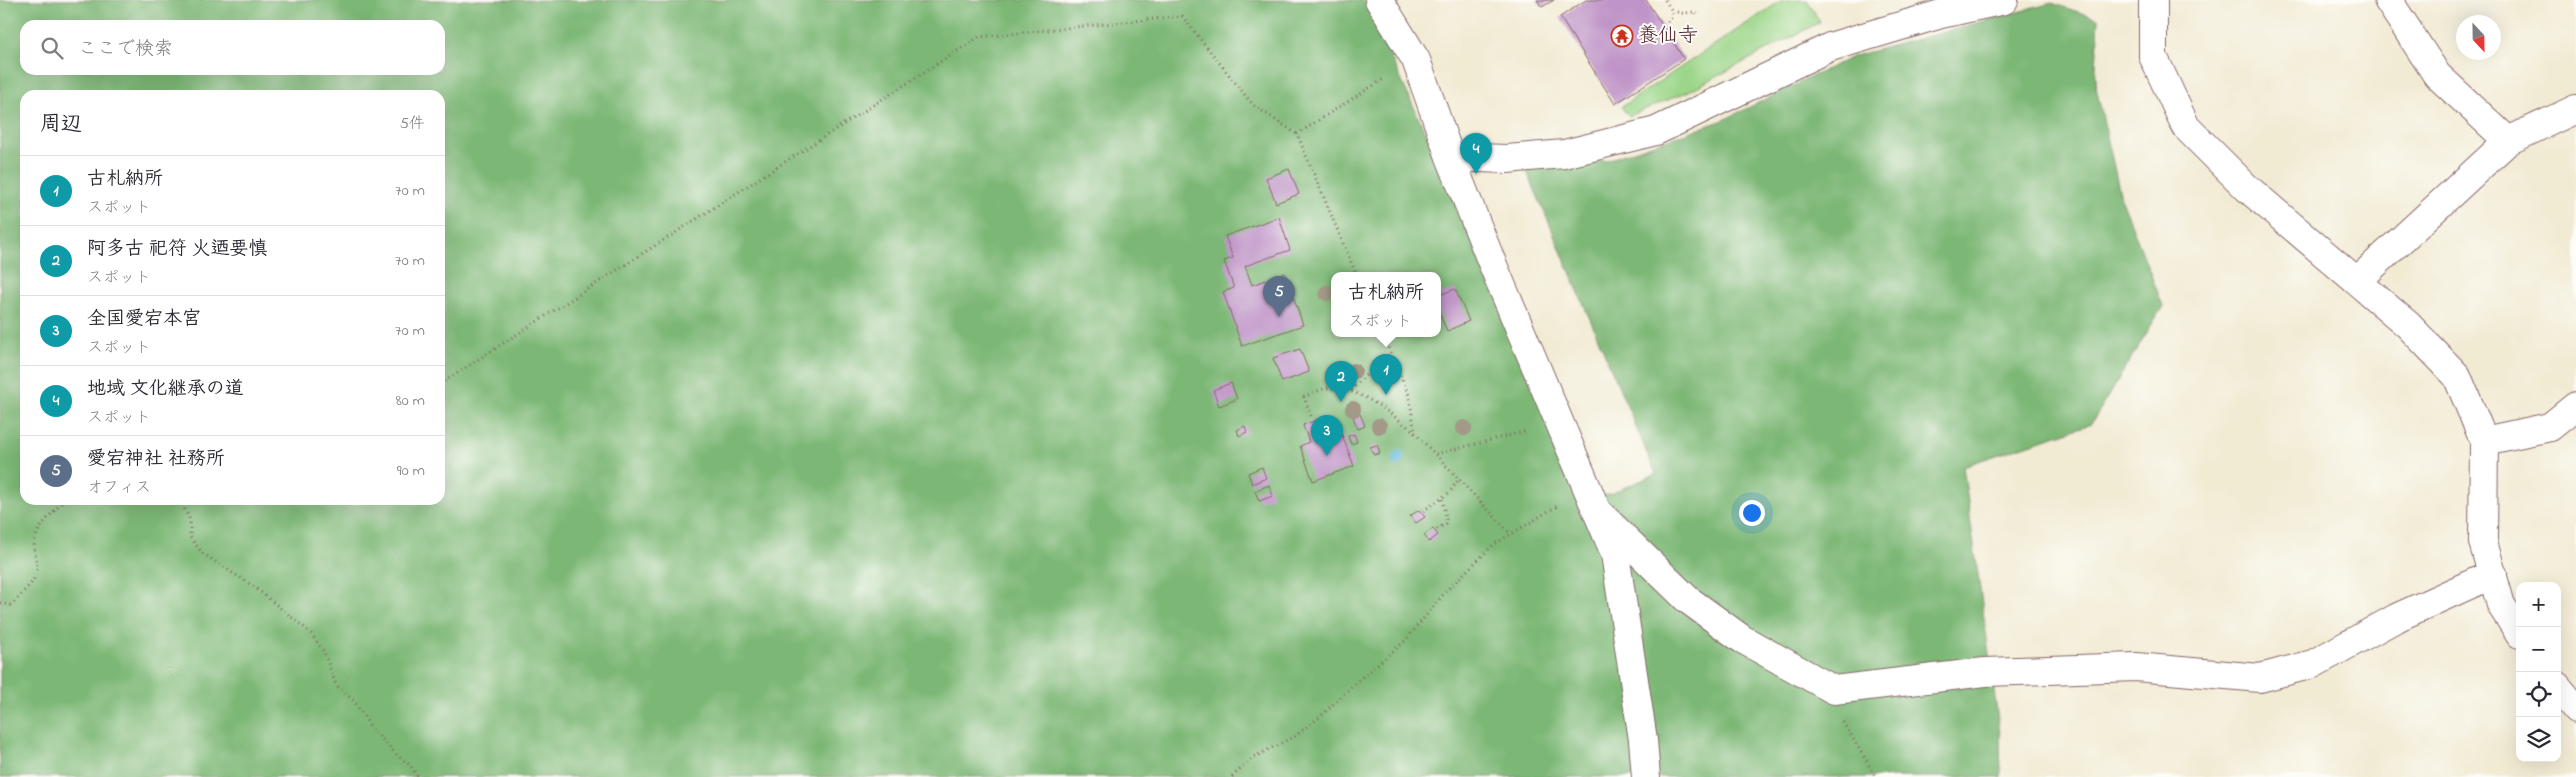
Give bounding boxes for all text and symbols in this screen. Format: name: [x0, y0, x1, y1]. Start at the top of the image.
north arrow: [2456, 15, 2501, 60]
search box: [20, 20, 445, 75]
place label: 養仙寺: [1638, 22, 1698, 51]
temple icon: 養仙寺: [1610, 24, 1634, 48]
icon: search: [38, 34, 66, 62]
text: ここで検索: [78, 36, 173, 63]
text: 周辺: [40, 110, 82, 140]
text: 5件: [400, 112, 425, 136]
pin: 4: [1460, 133, 1492, 174]
text: 古札納所: [87, 166, 163, 193]
text: 1: [53, 179, 59, 203]
text: 70 m: [395, 179, 425, 203]
text: スポット: [87, 196, 151, 220]
text: 阿多古 祀符 火迺要慎: [87, 236, 268, 263]
text: 2: [52, 249, 60, 273]
text: 70 m: [395, 249, 425, 273]
text: スポット: [87, 266, 151, 290]
popup: [1331, 272, 1441, 337]
pin: 5: [1263, 276, 1295, 317]
text: 古札納所: [1348, 280, 1424, 307]
text: 全国愛宕本宮: [87, 306, 201, 333]
text: スポット: [1348, 310, 1412, 334]
text: 3: [53, 319, 59, 343]
text: 70 m: [395, 319, 425, 343]
text: スポット: [87, 336, 151, 360]
pin: 1: [1370, 354, 1402, 395]
pin: 2: [1325, 361, 1357, 402]
text: 地域 文化継承の道: [87, 376, 244, 403]
text: 4: [53, 389, 59, 413]
text: 80 m: [396, 389, 425, 413]
text: スポット: [87, 406, 151, 430]
pin: 3: [1311, 415, 1343, 456]
text: 愛宕神社 社務所: [87, 446, 225, 473]
text: 5: [51, 459, 61, 483]
text: 90 m: [397, 459, 425, 483]
text: オフィス: [87, 476, 151, 500]
your location: [1739, 500, 1765, 526]
map controls: [2516, 582, 2561, 762]
button: +: [2516, 582, 2561, 627]
button: −: [2516, 627, 2561, 672]
button: locate: [2516, 672, 2561, 717]
button: layers: [2516, 717, 2561, 762]

